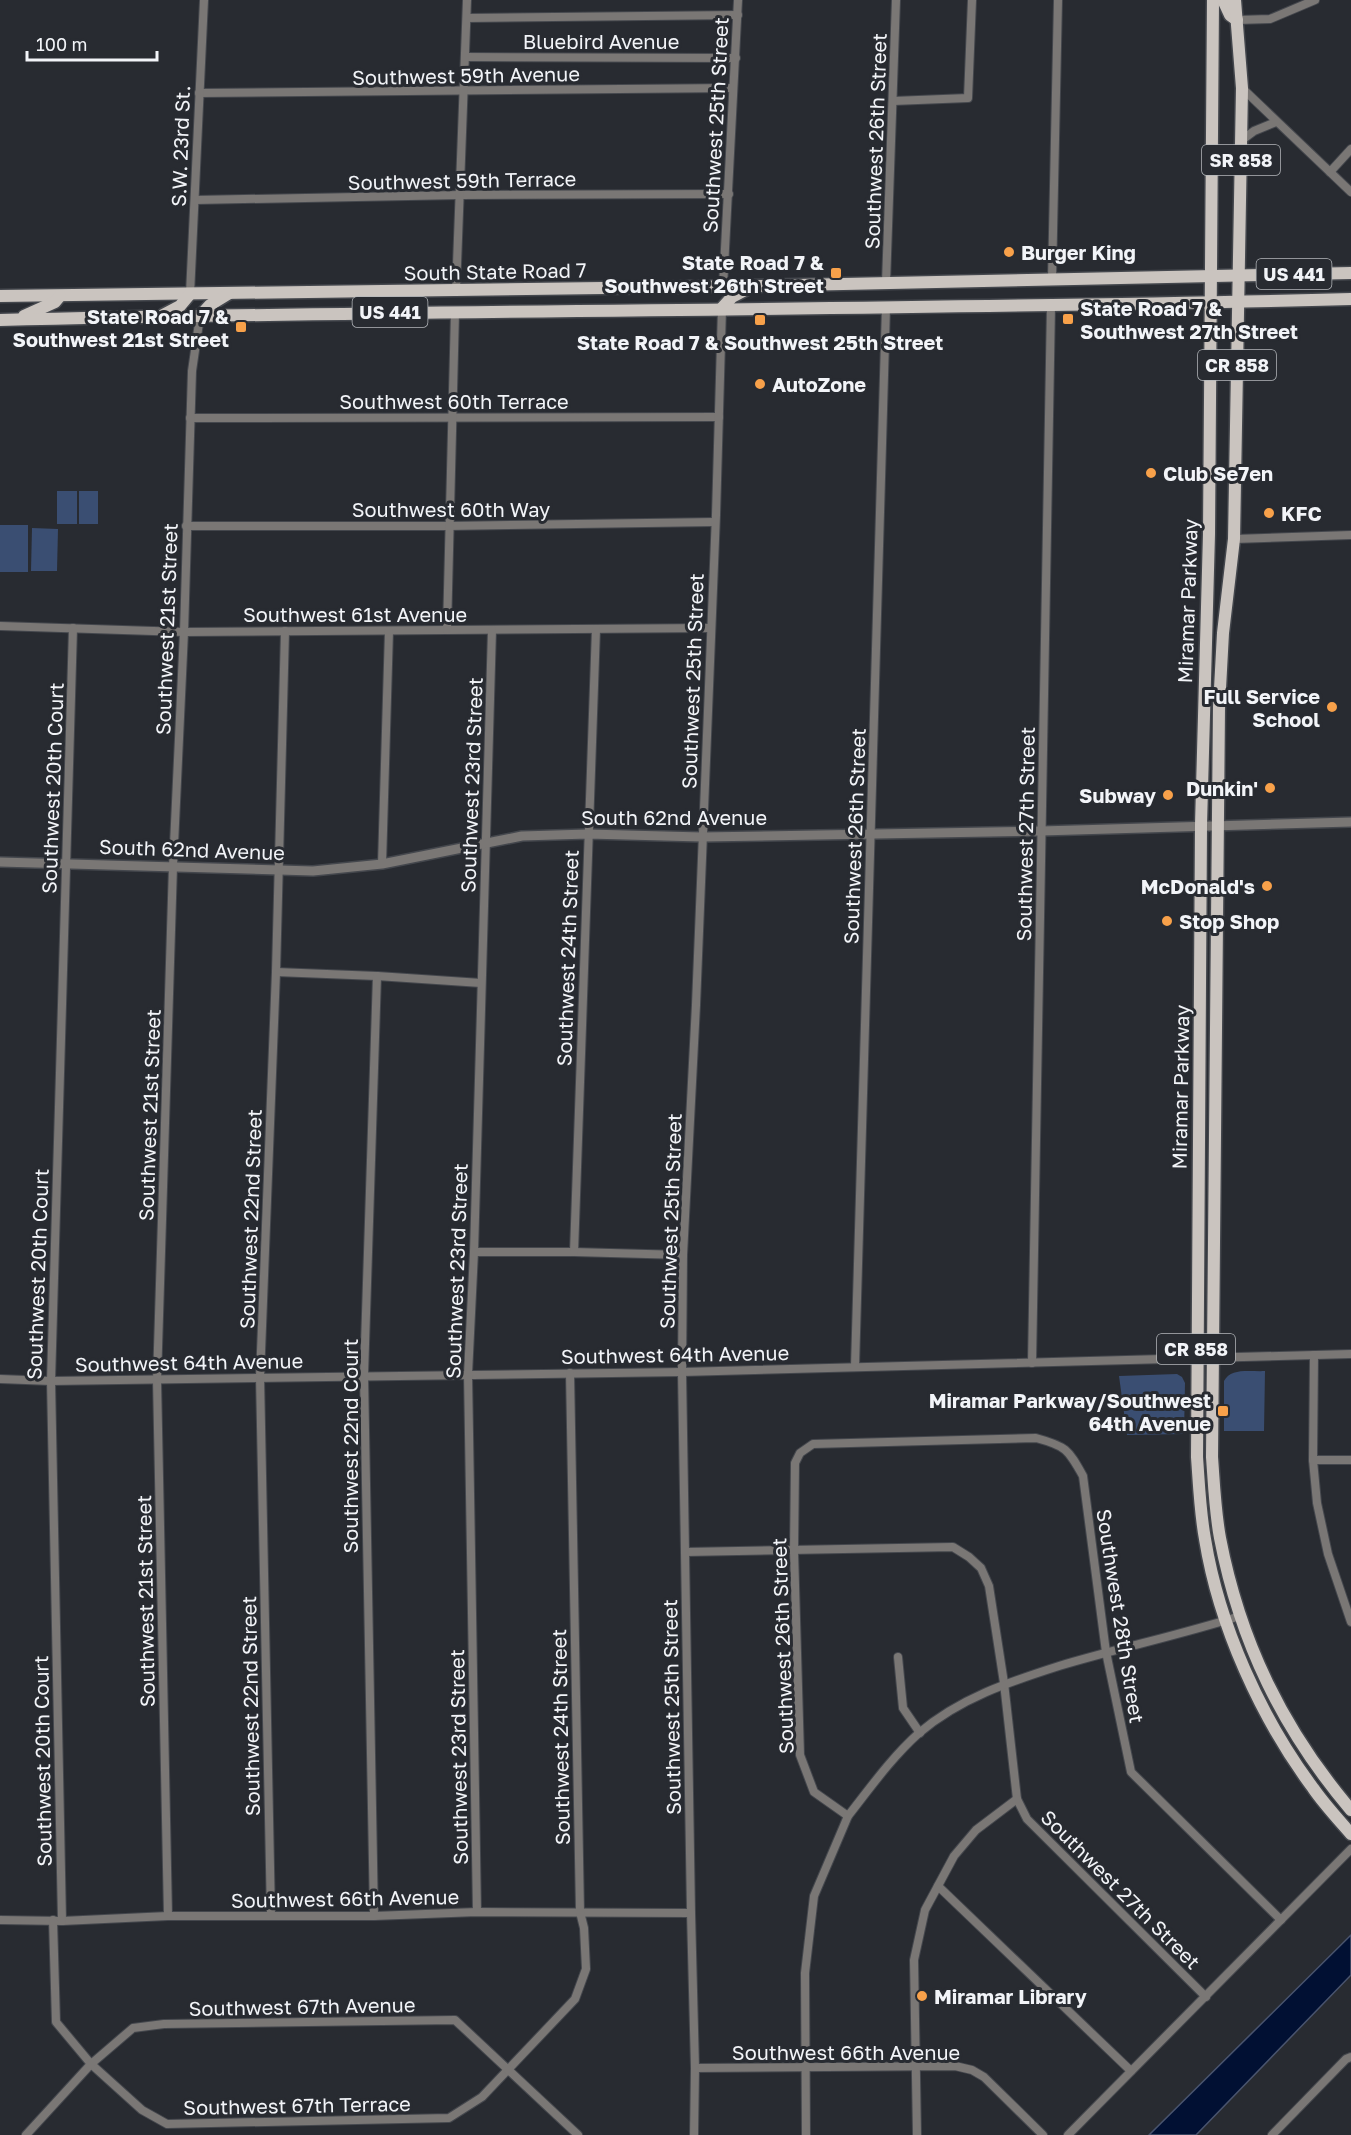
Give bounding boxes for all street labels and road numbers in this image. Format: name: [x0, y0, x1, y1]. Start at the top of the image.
street label: Southwest 25th Street: [697, 17, 733, 233]
street label: Bluebird Avenue: [523, 29, 679, 53]
street label: Southwest 26th Street: [859, 32, 891, 250]
street label: Southwest 59th Avenue: [352, 61, 580, 89]
street label: S.W. 23rd St.: [166, 85, 194, 207]
road number: SR 858: [1202, 145, 1280, 175]
street label: Southwest 59th Terrace: [348, 166, 576, 194]
street label: South State Road 7: [403, 257, 587, 285]
road number: US 441: [1256, 259, 1332, 289]
road number: US 441: [352, 297, 428, 327]
road number: CR 858: [1198, 350, 1276, 380]
street label: Southwest 60th Terrace: [339, 389, 569, 413]
street label: Southwest 60th Way: [352, 497, 550, 521]
street label: Miramar Parkway: [1172, 518, 1202, 684]
street label: Southwest 21st Street: [150, 522, 182, 736]
street label: Southwest 25th Street: [676, 573, 708, 789]
street label: Southwest 61st Avenue: [243, 602, 467, 626]
street label: Southwest 23rd Street: [455, 677, 487, 893]
street label: Southwest 20th Court: [36, 682, 68, 894]
street label: Southwest 27th Street: [1011, 726, 1039, 942]
street label: Southwest 26th Street: [838, 727, 870, 945]
street label: South 62nd Avenue: [581, 805, 767, 829]
street label: South 62nd Avenue: [99, 834, 285, 864]
street label: Southwest 24th Street: [551, 849, 583, 1067]
street label: Miramar Parkway: [1167, 1004, 1193, 1170]
street label: Southwest 21st Street: [133, 1008, 165, 1222]
street label: Southwest 22nd Street: [234, 1109, 266, 1329]
street label: Southwest 25th Street: [654, 1113, 686, 1329]
street label: Southwest 23rd Street: [440, 1163, 472, 1379]
street label: Southwest 20th Court: [21, 1168, 53, 1380]
road number: CR 858: [1157, 1334, 1235, 1364]
street label: Southwest 22nd Court: [338, 1339, 362, 1553]
street label: Southwest 64th Avenue: [561, 1340, 789, 1368]
street label: Southwest 64th Avenue: [75, 1348, 303, 1376]
street label: Southwest 21st Street: [131, 1495, 159, 1707]
street label: Southwest 28th Street: [1092, 1507, 1150, 1725]
street label: Southwest 26th Street: [766, 1537, 798, 1755]
street label: Southwest 22nd Street: [236, 1596, 264, 1816]
street label: Southwest 25th Street: [657, 1599, 685, 1815]
street label: Southwest 24th Street: [546, 1629, 574, 1845]
street label: Southwest 23rd Street: [444, 1649, 472, 1865]
street label: Southwest 20th Court: [28, 1655, 56, 1867]
street label: Southwest 27th Street: [1037, 1805, 1205, 1973]
street label: Southwest 66th Avenue: [231, 1884, 459, 1912]
street label: Southwest 67th Avenue: [188, 1992, 416, 2020]
street label: Southwest 66th Avenue: [732, 2040, 960, 2064]
street label: Southwest 67th Terrace: [183, 2091, 411, 2119]

